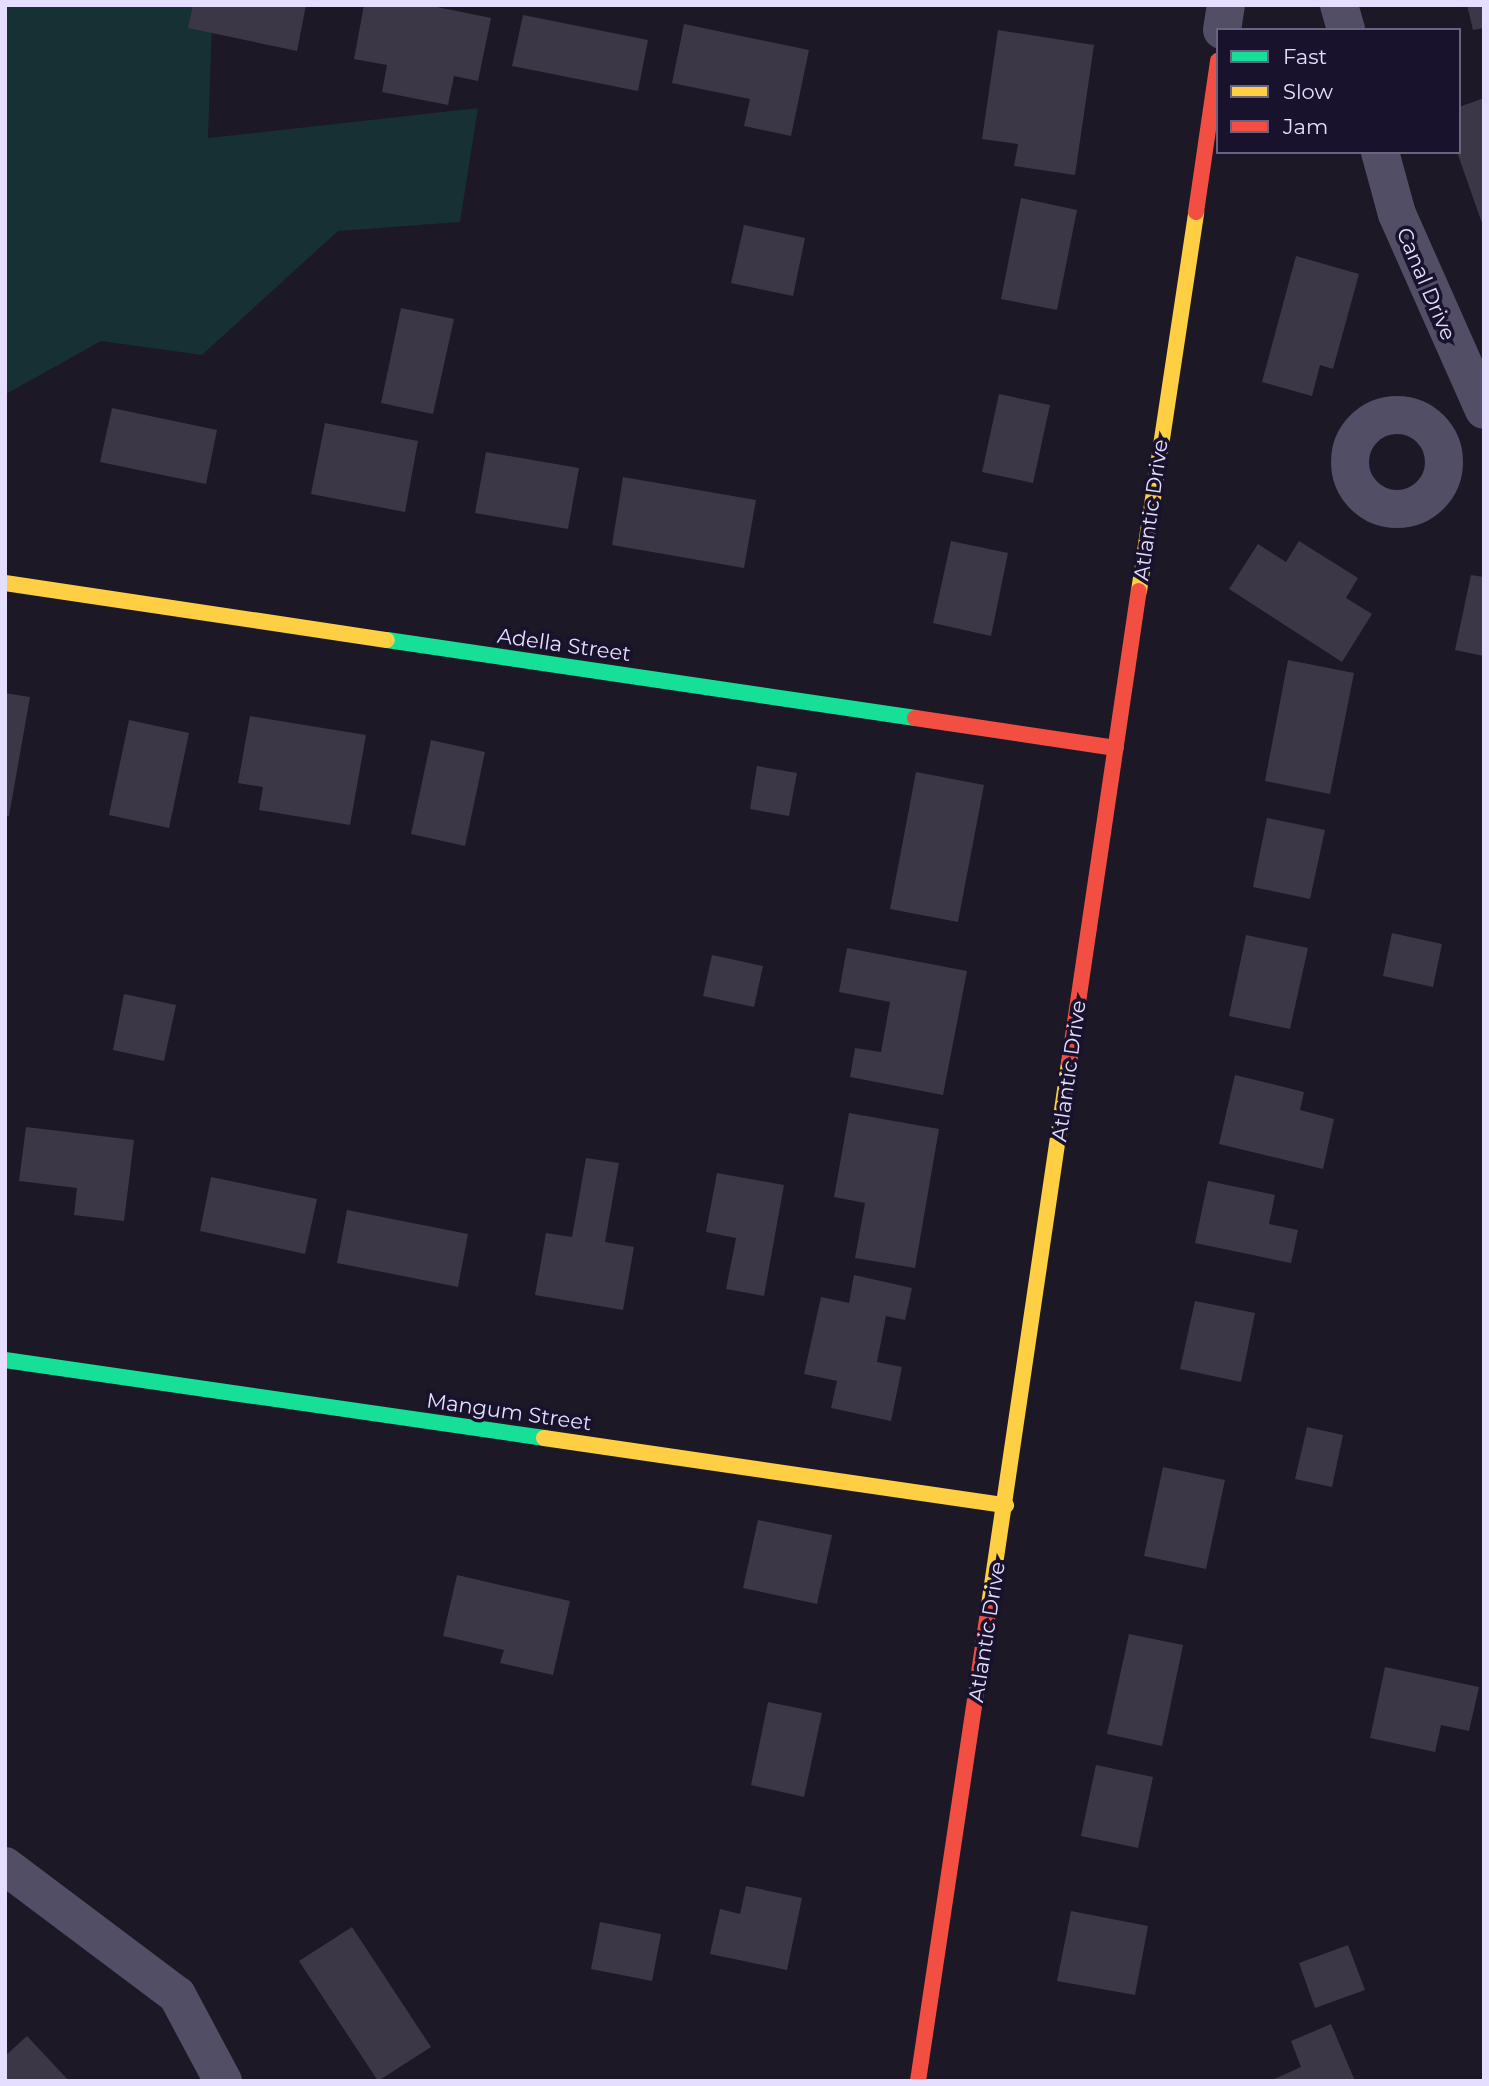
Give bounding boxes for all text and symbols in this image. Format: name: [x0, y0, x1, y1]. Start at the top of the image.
legend: [1216, 28, 1461, 154]
text: Fast: [1283, 44, 1327, 69]
text: Slow: [1283, 79, 1333, 104]
text: Jam: [1283, 114, 1328, 139]
street label: Canal Drive: [1391, 224, 1461, 344]
street label: Atlantic Drive: [1129, 438, 1173, 582]
street label: Adella Street: [496, 623, 632, 667]
street label: Atlantic Drive: [1047, 999, 1091, 1143]
street label: Mangum Street: [425, 1388, 593, 1436]
street label: Atlantic Drive: [963, 1560, 1011, 1704]

